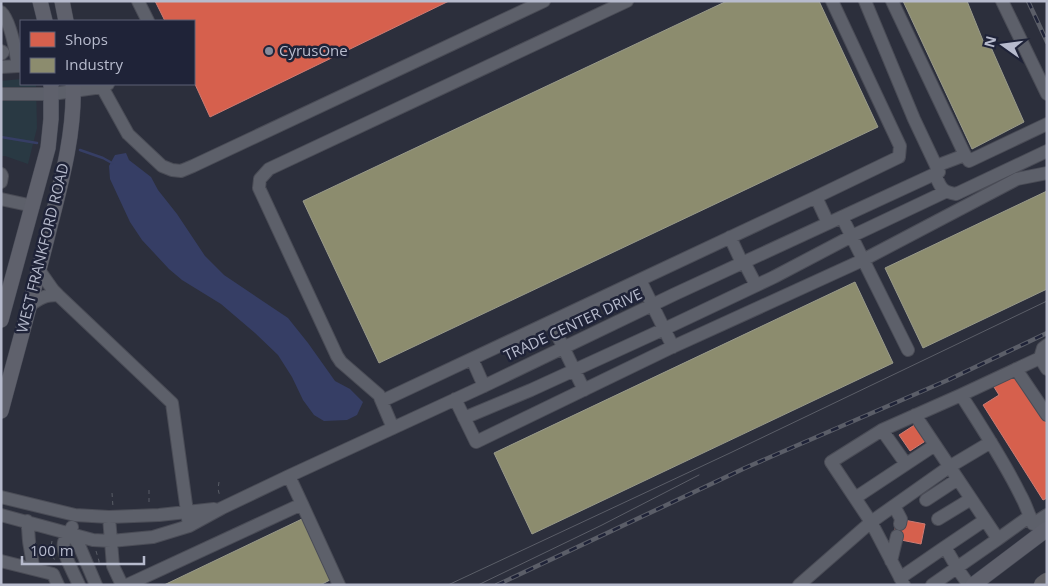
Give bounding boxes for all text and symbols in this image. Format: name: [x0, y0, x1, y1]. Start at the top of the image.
legend: [20, 20, 195, 85]
north arrow: [978, 20, 1028, 70]
text: Shops: [65, 29, 108, 49]
text: N: [979, 34, 1000, 50]
place label: CyrusOne: [279, 40, 348, 60]
marker: CyrusOne: [263, 45, 275, 57]
text: Industry: [65, 54, 123, 74]
street label: WEST FRANKFORD ROAD: [11, 161, 73, 335]
street label: TRADE CENTER DRIVE: [500, 283, 645, 365]
scale bar: [22, 534, 145, 566]
text: 100 m: [30, 540, 74, 560]

